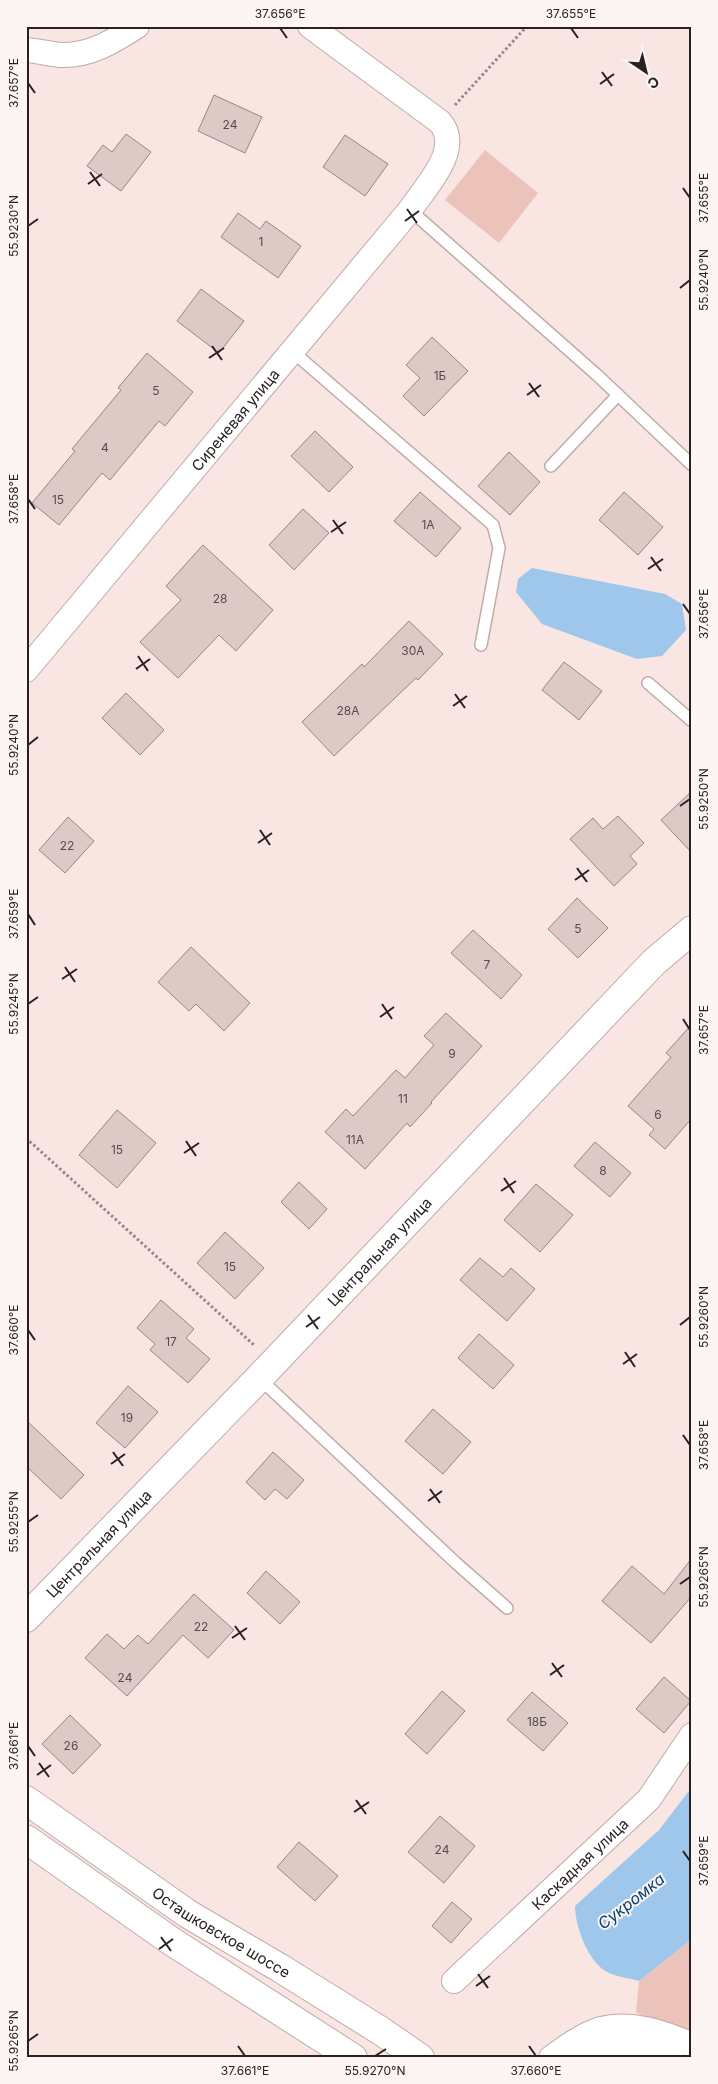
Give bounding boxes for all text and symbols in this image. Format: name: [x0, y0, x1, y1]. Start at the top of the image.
text: 37.656°E: [255, 6, 305, 21]
text: 37.655°E: [546, 6, 596, 21]
north arrow: [620, 48, 670, 98]
text: 37.657°E: [6, 58, 21, 108]
text: С: [645, 73, 663, 93]
house number: 24: [223, 117, 238, 132]
text: 37.655°E: [696, 173, 711, 223]
text: 55.9230°N: [6, 195, 21, 257]
house number: 1: [259, 234, 263, 249]
text: 55.9240°N: [696, 249, 711, 311]
street label: Сиреневая улица: [187, 365, 283, 475]
house number: 1Б: [434, 368, 447, 383]
house number: 5: [152, 383, 160, 398]
house number: 4: [101, 440, 109, 455]
text: 37.658°E: [6, 474, 21, 524]
house number: 15: [52, 492, 64, 507]
house number: 1А: [421, 517, 435, 532]
text: 37.656°E: [696, 589, 711, 639]
house number: 28: [213, 591, 227, 606]
house number: 30А: [401, 643, 425, 658]
house number: 28А: [336, 703, 360, 718]
text: 55.9240°N: [6, 714, 21, 776]
text: 55.9250°N: [696, 768, 711, 830]
house number: 22: [60, 838, 74, 853]
text: 37.659°E: [6, 889, 21, 939]
house number: 5: [574, 921, 582, 936]
house number: 7: [484, 957, 491, 972]
text: 55.9245°N: [6, 973, 21, 1035]
text: 37.657°E: [696, 1005, 711, 1055]
house number: 9: [448, 1046, 456, 1061]
house number: 11: [398, 1091, 408, 1106]
house number: 6: [654, 1107, 662, 1122]
house number: 11А: [346, 1132, 364, 1147]
house number: 15: [111, 1142, 123, 1157]
house number: 8: [599, 1163, 607, 1178]
street label: Центральная улица: [323, 1193, 435, 1310]
house number: 15: [224, 1259, 236, 1274]
text: 55.9260°N: [696, 1286, 711, 1348]
text: 37.660°E: [6, 1305, 21, 1356]
house number: 17: [165, 1334, 177, 1349]
house number: 19: [121, 1410, 133, 1425]
text: 37.658°E: [696, 1420, 711, 1470]
street label: Центральная улица: [42, 1485, 155, 1601]
text: 55.9255°N: [6, 1491, 21, 1553]
text: 55.9265°N: [696, 1546, 711, 1608]
house number: 22: [194, 1619, 208, 1634]
house number: 24: [118, 1670, 133, 1685]
house number: 18Б: [527, 1714, 547, 1729]
text: 37.661°E: [6, 1722, 21, 1770]
house number: 26: [64, 1738, 78, 1753]
street label: Каскадная улица: [527, 1814, 632, 1913]
text: 37.659°E: [696, 1836, 711, 1886]
house number: 24: [435, 1842, 450, 1857]
water label: Сукромка: [593, 1869, 669, 1933]
street label: Осташковское шоссе: [149, 1882, 294, 1982]
text: 55.9265°N: [6, 2010, 21, 2072]
text: 37.661°E: [221, 2063, 269, 2078]
text: 55.9270°N: [344, 2063, 406, 2078]
text: 37.660°E: [511, 2063, 562, 2078]

